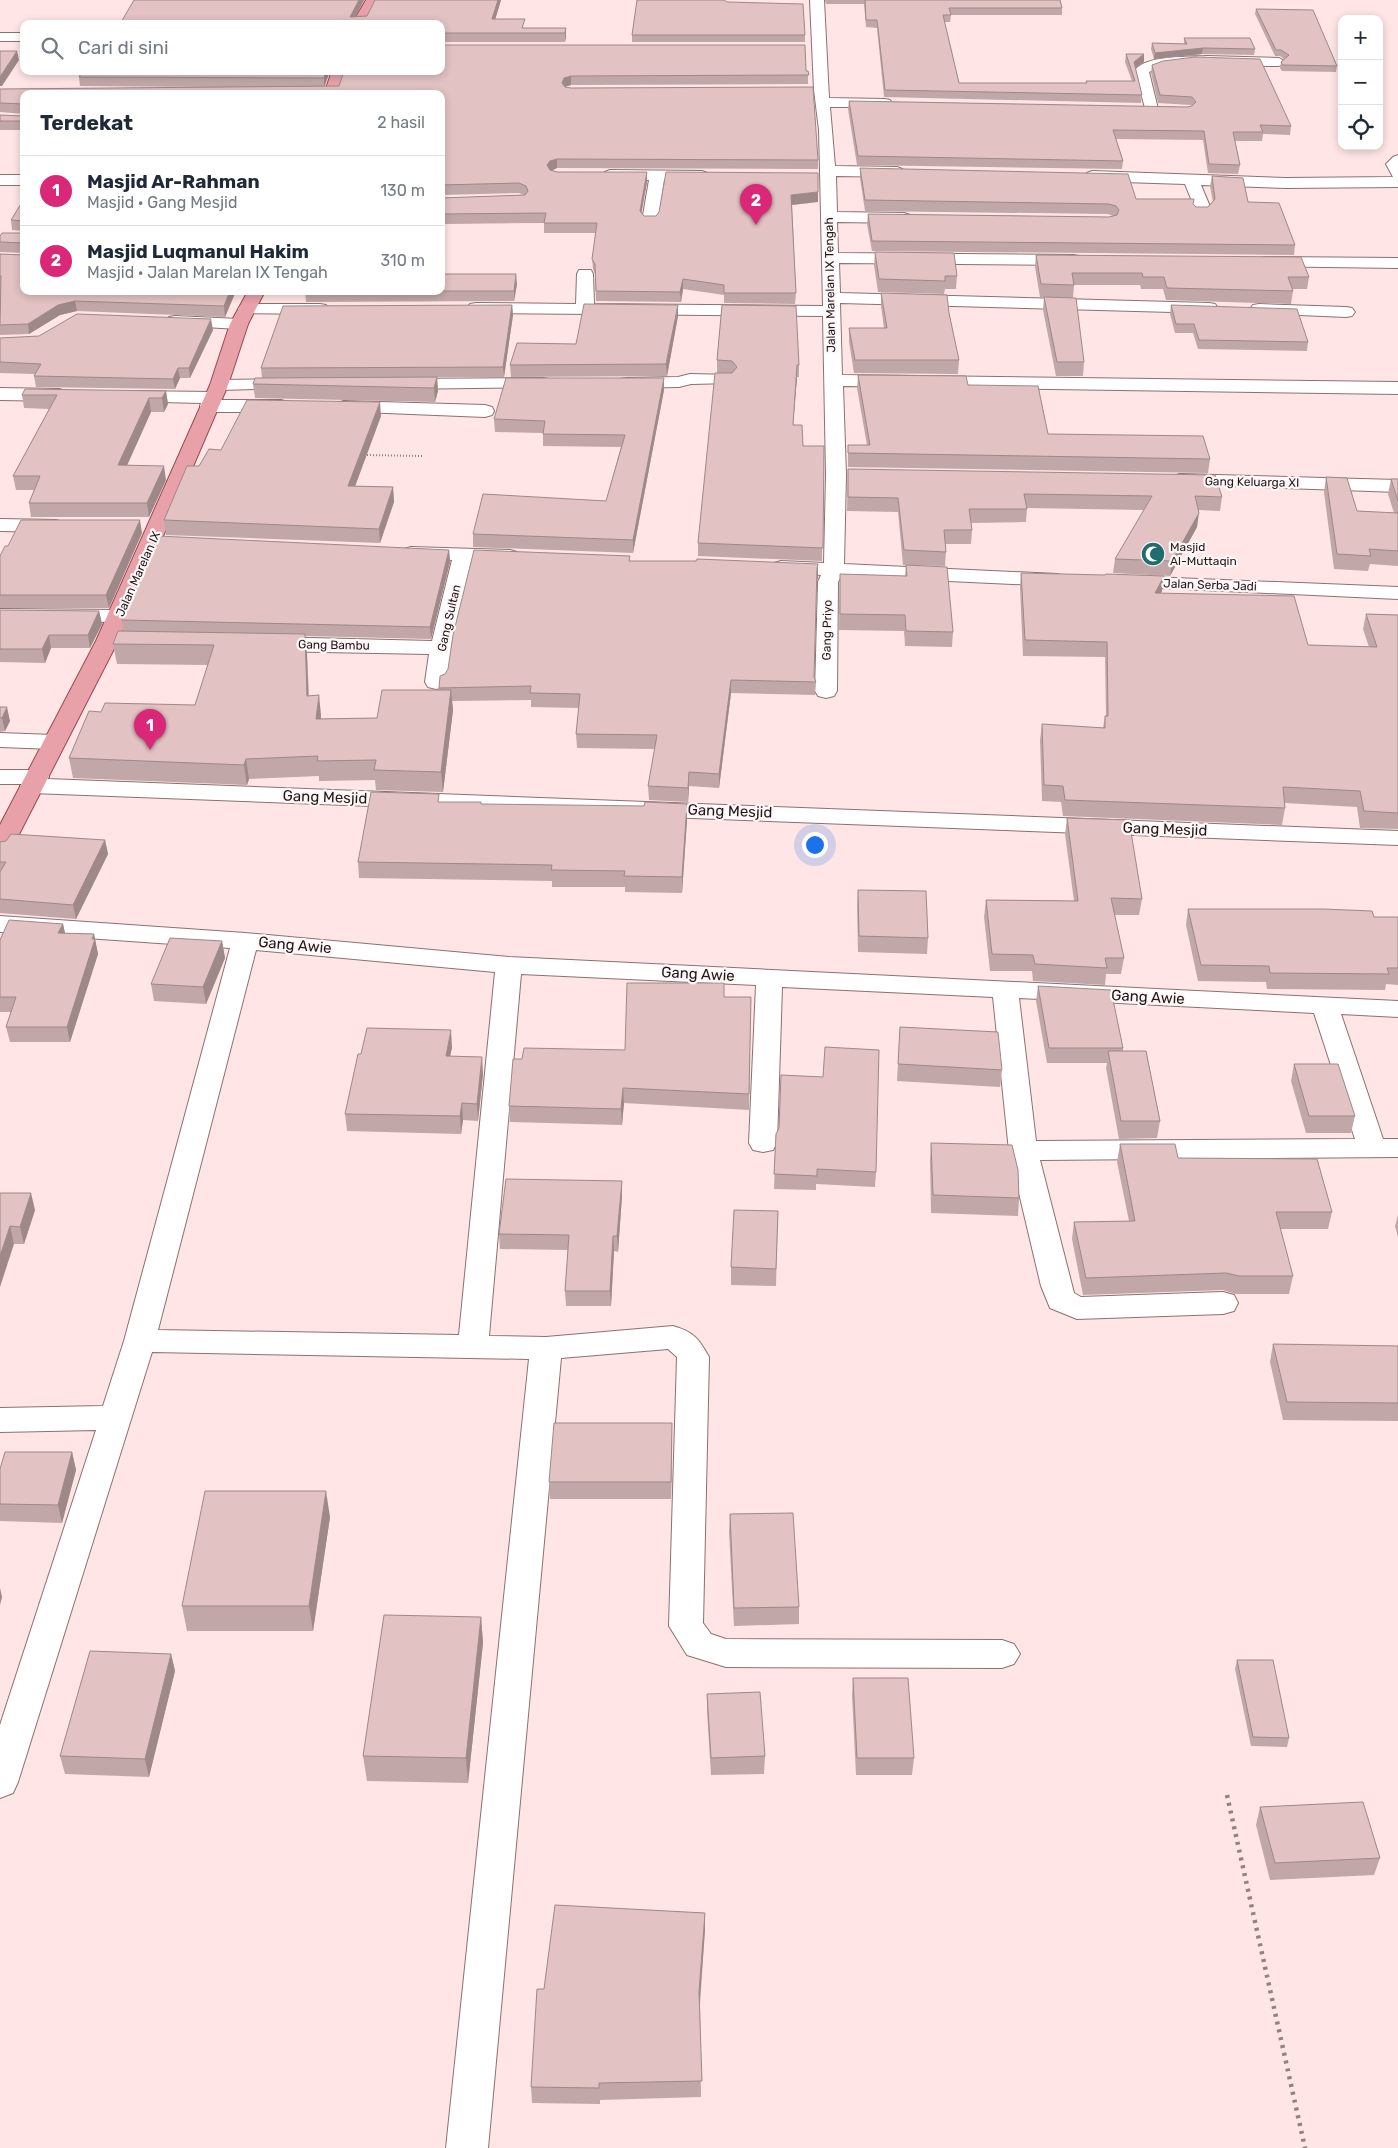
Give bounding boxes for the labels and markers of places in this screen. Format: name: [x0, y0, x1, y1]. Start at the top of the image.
pin: 2: [740, 184, 772, 225]
place label: Masjid Al-Muttaqin: [1170, 540, 1237, 568]
mosque icon: Masjid Al-Muttaqin: [1140, 541, 1166, 567]
pin: 1: [134, 709, 166, 750]

